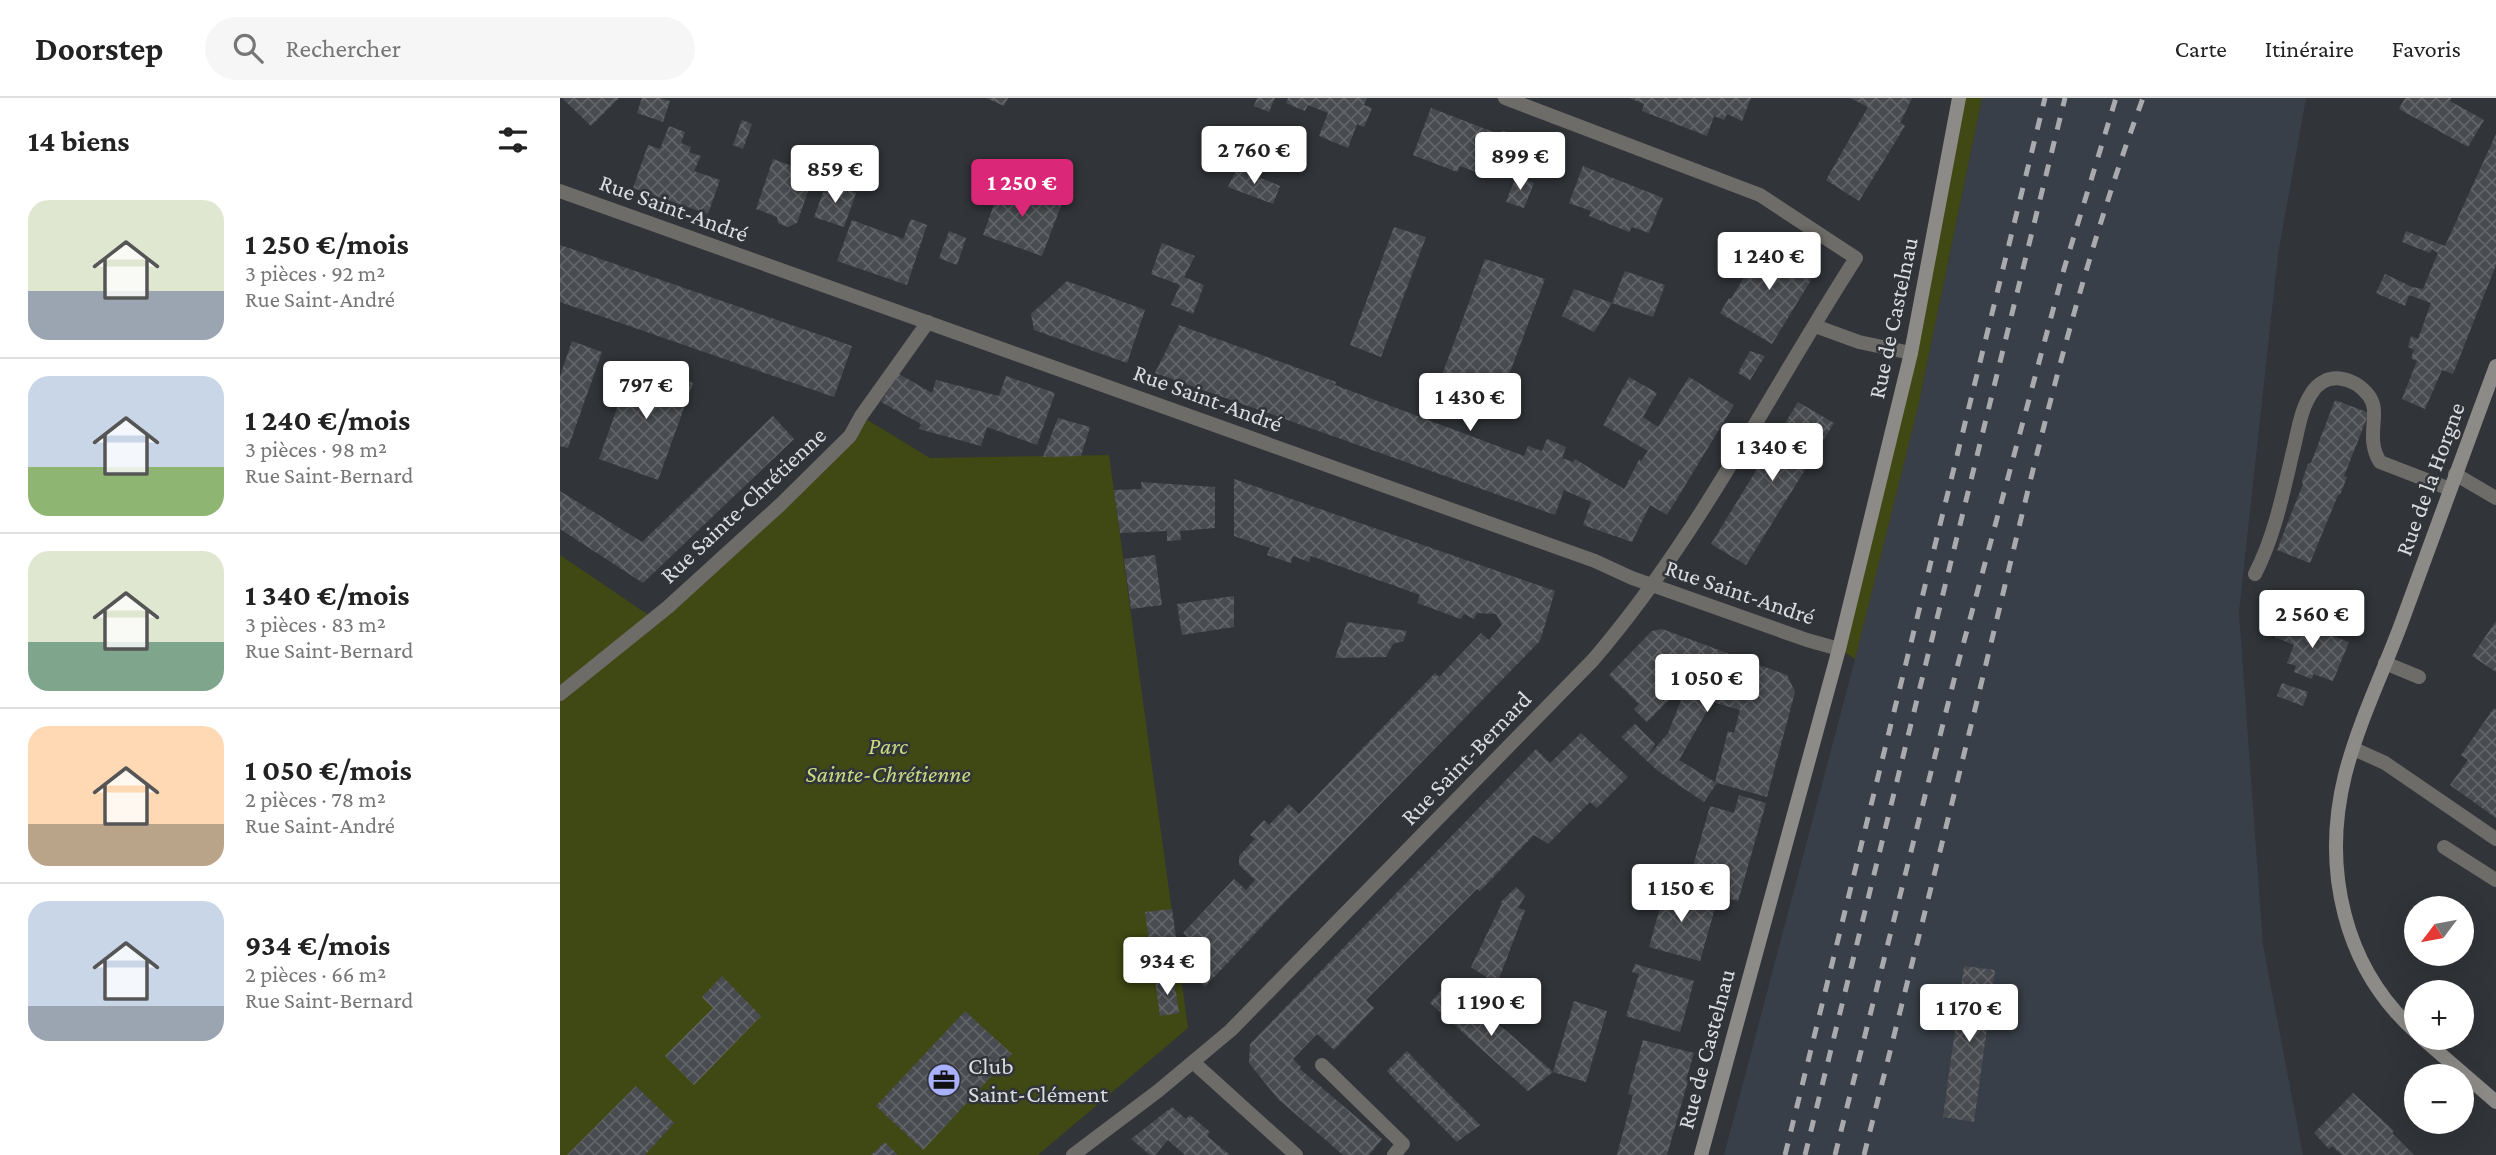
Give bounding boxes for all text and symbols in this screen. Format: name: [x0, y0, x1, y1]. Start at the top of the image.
search box: [205, 17, 695, 80]
icon: search: [229, 29, 267, 67]
text: Doorstep: [35, 30, 163, 67]
text: Rechercher: [285, 34, 401, 63]
text: Carte: [2175, 35, 2227, 62]
text: Itinéraire: [2265, 35, 2354, 62]
text: Favoris: [2392, 35, 2461, 62]
icon: filters: [494, 121, 532, 159]
text: 14 biens: [28, 124, 130, 157]
pin: 2 760 €: [1189, 126, 1319, 186]
pin: 899 €: [1471, 132, 1569, 192]
text: 2 760 €: [1218, 136, 1290, 162]
text: 899 €: [1491, 142, 1549, 168]
pin: 859 €: [786, 146, 884, 205]
text: 859 €: [807, 155, 863, 181]
pin: 1 250 €: [957, 159, 1087, 219]
street label: Rue Saint-André: [596, 168, 752, 247]
text: 1 250 €: [987, 169, 1057, 195]
text: 1 250 €/mois: [245, 227, 409, 260]
icon: home: [84, 228, 168, 312]
pin: 1 240 €: [1704, 232, 1834, 292]
street label: Rue de Castelnau: [1862, 234, 1923, 401]
text: 1 240 €: [1734, 242, 1804, 268]
text: 3 pièces · 92 m²: [245, 260, 385, 286]
text: Rue Saint-André: [245, 286, 395, 312]
street label: Rue Saint-André: [1130, 358, 1286, 437]
pin: 797 €: [597, 362, 695, 421]
text: 797 €: [619, 371, 673, 397]
pin: 1 430 €: [1405, 374, 1535, 433]
text: 1 430 €: [1435, 383, 1505, 409]
street label: Rue de la Horgne: [2389, 398, 2470, 559]
text: 1 240 €/mois: [245, 403, 410, 436]
icon: home: [84, 404, 168, 488]
street label: Rue Sainte-Chrétienne: [654, 421, 831, 588]
pin: 1 340 €: [1707, 424, 1837, 483]
text: 1 340 €: [1737, 433, 1807, 459]
text: 3 pièces · 98 m²: [245, 436, 387, 462]
text: Rue Saint-Bernard: [245, 462, 413, 488]
street label: Rue Saint-André: [1662, 553, 1819, 630]
text: 1 340 €/mois: [245, 578, 410, 611]
icon: home: [84, 579, 168, 663]
pin: 2 560 €: [2247, 590, 2377, 650]
text: 2 560 €: [2275, 600, 2349, 626]
text: 3 pièces · 83 m²: [245, 611, 386, 637]
text: Rue Saint-Bernard: [245, 637, 413, 663]
pin: 1 050 €: [1642, 654, 1772, 714]
text: 1 050 €: [1671, 664, 1743, 690]
street label: Rue Saint-Bernard: [1395, 685, 1537, 830]
park label: Parc Sainte-Chrétienne: [805, 732, 971, 787]
text: 1 050 €/mois: [245, 753, 412, 786]
icon: home: [84, 754, 168, 838]
text: 2 pièces · 78 m²: [245, 786, 386, 812]
text: Rue Saint-André: [245, 812, 395, 838]
pin: 1 150 €: [1616, 864, 1746, 924]
text: 1 150 €: [1648, 874, 1714, 900]
north arrow: [2404, 896, 2474, 966]
map controls: [2404, 896, 2474, 1134]
text: 934 €/mois: [245, 928, 390, 961]
icon: home: [84, 929, 168, 1013]
pin: 934 €: [1118, 937, 1216, 997]
text: 934 €: [1139, 947, 1195, 973]
text: 2 pièces · 66 m²: [245, 961, 386, 987]
street label: Rue de Castelnau: [1671, 966, 1740, 1132]
pin: 1 190 €: [1426, 978, 1556, 1038]
button: +: [2404, 980, 2474, 1050]
pin: 1 170 €: [1904, 984, 2034, 1044]
text: Rue Saint-Bernard: [245, 987, 413, 1013]
text: 1 190 €: [1457, 988, 1525, 1014]
text: 1 170 €: [1936, 994, 2002, 1020]
place label: Club Saint-Clément: [968, 1052, 1109, 1107]
office icon: Club Saint-Clément: [925, 1061, 963, 1099]
button: −: [2404, 1064, 2474, 1134]

